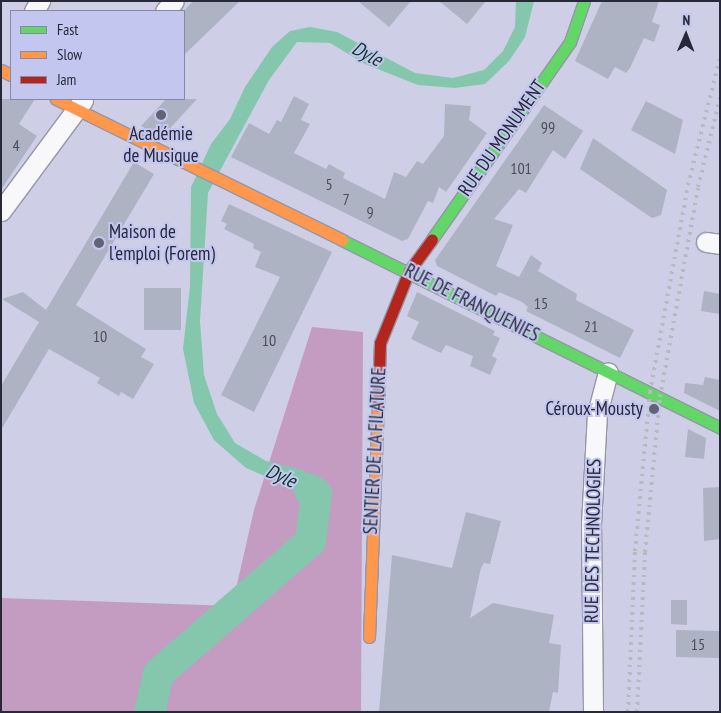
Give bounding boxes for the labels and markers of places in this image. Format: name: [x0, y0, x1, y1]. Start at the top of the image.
marker: Académie de Musique: [155, 109, 167, 121]
place label: Académie de Musique: [123, 123, 199, 167]
place label: Maison de l'emploi (Forem): [109, 221, 215, 265]
marker: Maison de l'emploi (Forem): [93, 237, 105, 249]
place label: Céroux-Mousty: [545, 398, 643, 420]
marker: Céroux-Mousty: [647, 402, 661, 416]

